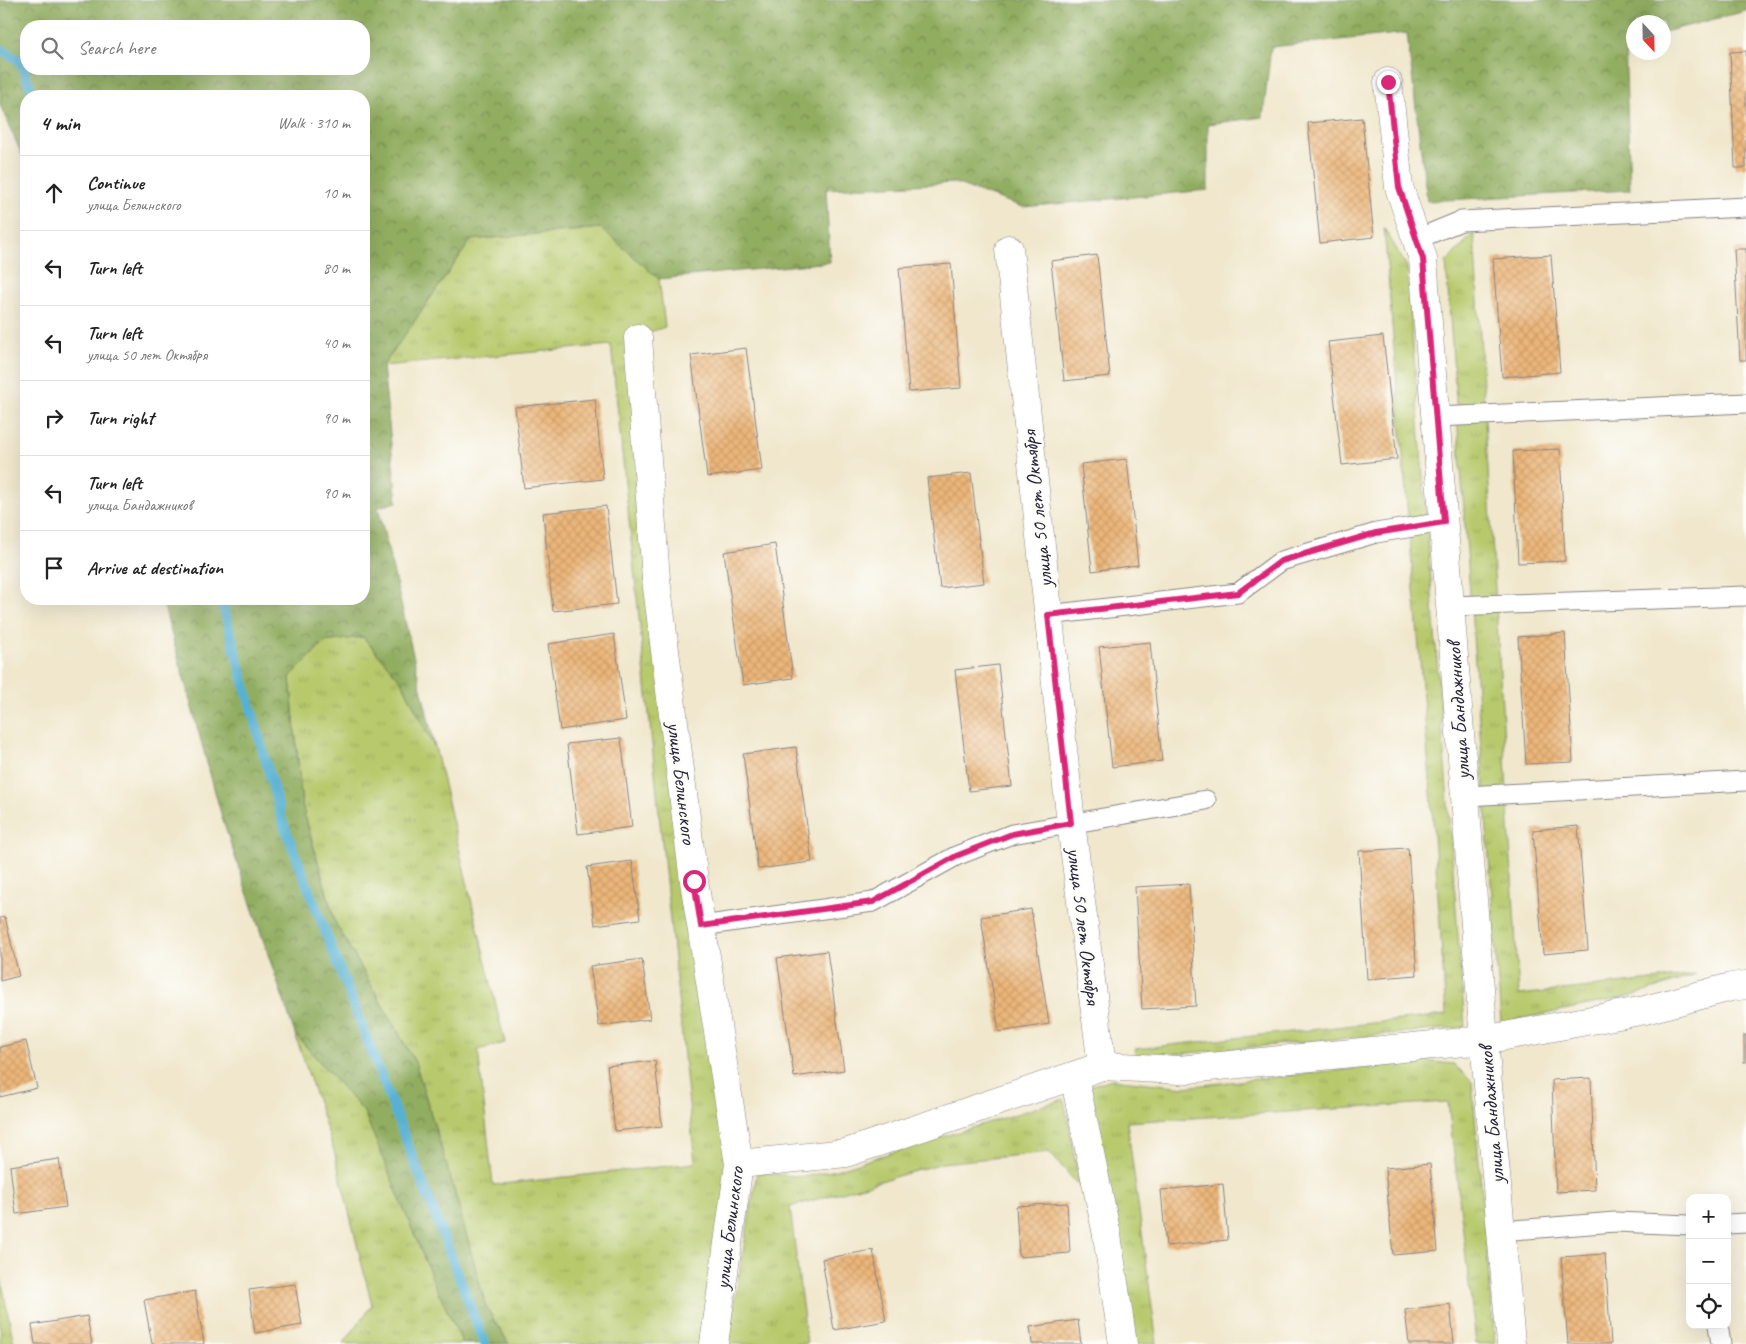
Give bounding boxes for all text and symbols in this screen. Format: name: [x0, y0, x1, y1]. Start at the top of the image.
north arrow: [1626, 15, 1671, 60]
search box: [20, 20, 370, 75]
icon: search: [38, 34, 66, 62]
text: Search here: [78, 36, 155, 60]
route end: [1377, 71, 1400, 94]
text: 4 min: [40, 110, 80, 136]
text: Walk · 310 m: [278, 113, 350, 133]
text: Continue: [87, 171, 144, 195]
icon: ahead: [40, 179, 68, 207]
text: 10 m: [323, 183, 350, 203]
text: улица Белинского: [87, 195, 181, 215]
icon: left: [40, 254, 68, 282]
text: Turn left: [87, 256, 142, 280]
text: 80 m: [323, 258, 350, 278]
text: Turn left: [87, 321, 142, 345]
icon: left: [40, 329, 68, 357]
text: 40 m: [323, 333, 350, 353]
text: улица 50 лет Октября: [87, 345, 207, 365]
icon: right: [40, 404, 68, 432]
text: Turn right: [87, 406, 154, 430]
text: 90 m: [323, 408, 350, 428]
street label: улица 50 лет Октября: [1016, 427, 1058, 591]
text: Turn left: [87, 471, 142, 495]
icon: left: [40, 479, 68, 507]
text: 90 m: [323, 483, 350, 503]
text: улица Бандажников: [87, 495, 192, 515]
icon: arrive: [40, 554, 68, 582]
text: Arrive at destination: [87, 556, 223, 580]
street label: улица Бандажников: [1440, 637, 1476, 783]
street label: улица Белинского: [661, 718, 703, 847]
street label: улица 50 лет Октября: [1061, 844, 1107, 1008]
route start: [683, 870, 706, 893]
street label: улица Бандажников: [1472, 1041, 1510, 1187]
street label: улица Белинского: [708, 1164, 750, 1293]
map controls: [1686, 1194, 1731, 1329]
button: +: [1686, 1194, 1731, 1239]
button: −: [1686, 1239, 1731, 1284]
button: locate: [1686, 1284, 1731, 1329]

